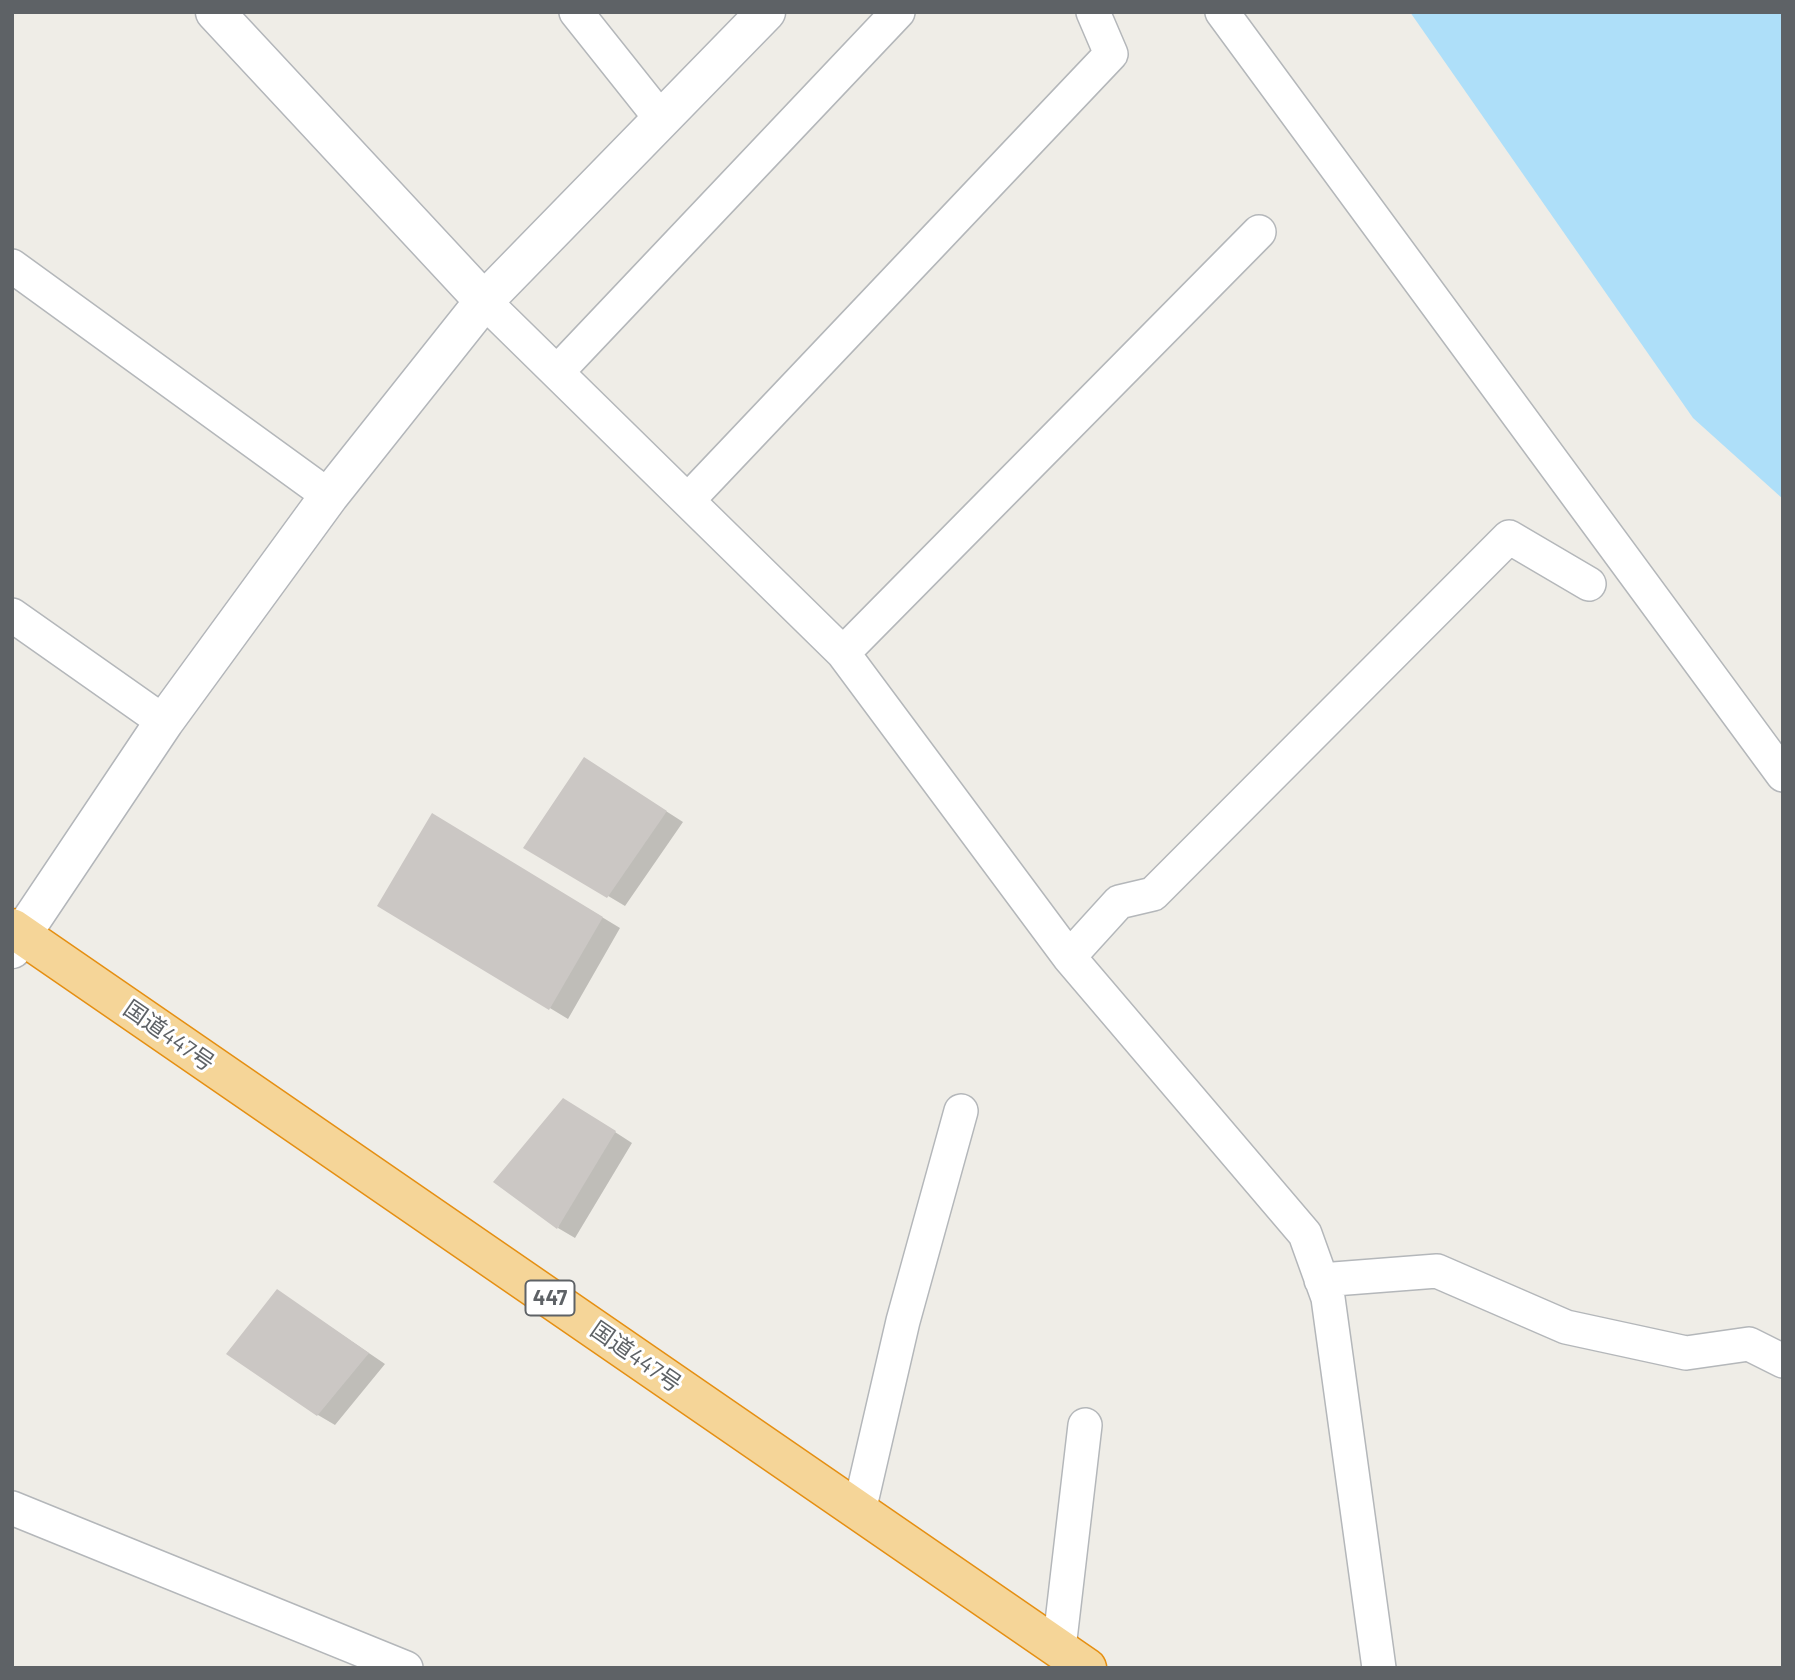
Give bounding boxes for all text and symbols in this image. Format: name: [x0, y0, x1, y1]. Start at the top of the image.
street label: 国道447号: [118, 995, 220, 1077]
road number: 447: [526, 1280, 574, 1316]
street label: 国道447号: [585, 1316, 687, 1398]

